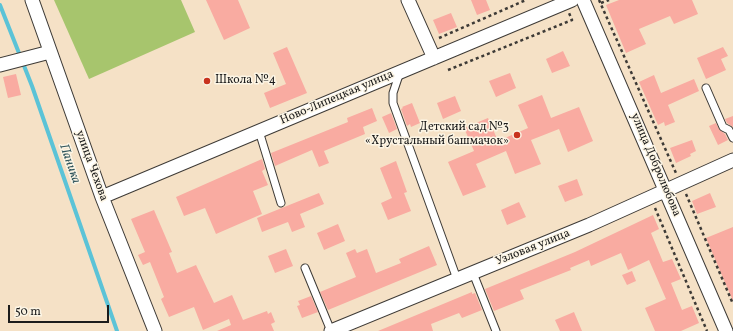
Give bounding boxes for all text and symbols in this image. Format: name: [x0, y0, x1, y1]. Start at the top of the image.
street label: Ново-Липецкая улица: [278, 68, 396, 128]
place label: Школа №4: [215, 74, 276, 88]
marker: Школа №4: [202, 76, 212, 86]
street label: улица Добролюбова: [627, 111, 683, 219]
place label: Детский сад №3 «Хрустальный башмачок»: [365, 121, 509, 149]
street label: улица Чехова: [72, 129, 110, 203]
marker: Детский сад №3 «Хрустальный башмачок»: [512, 130, 522, 140]
water label: Паника: [55, 142, 83, 186]
street label: Узловая улица: [494, 227, 572, 269]
scale bar: [10, 297, 111, 323]
text: 50 m: [15, 304, 41, 320]

